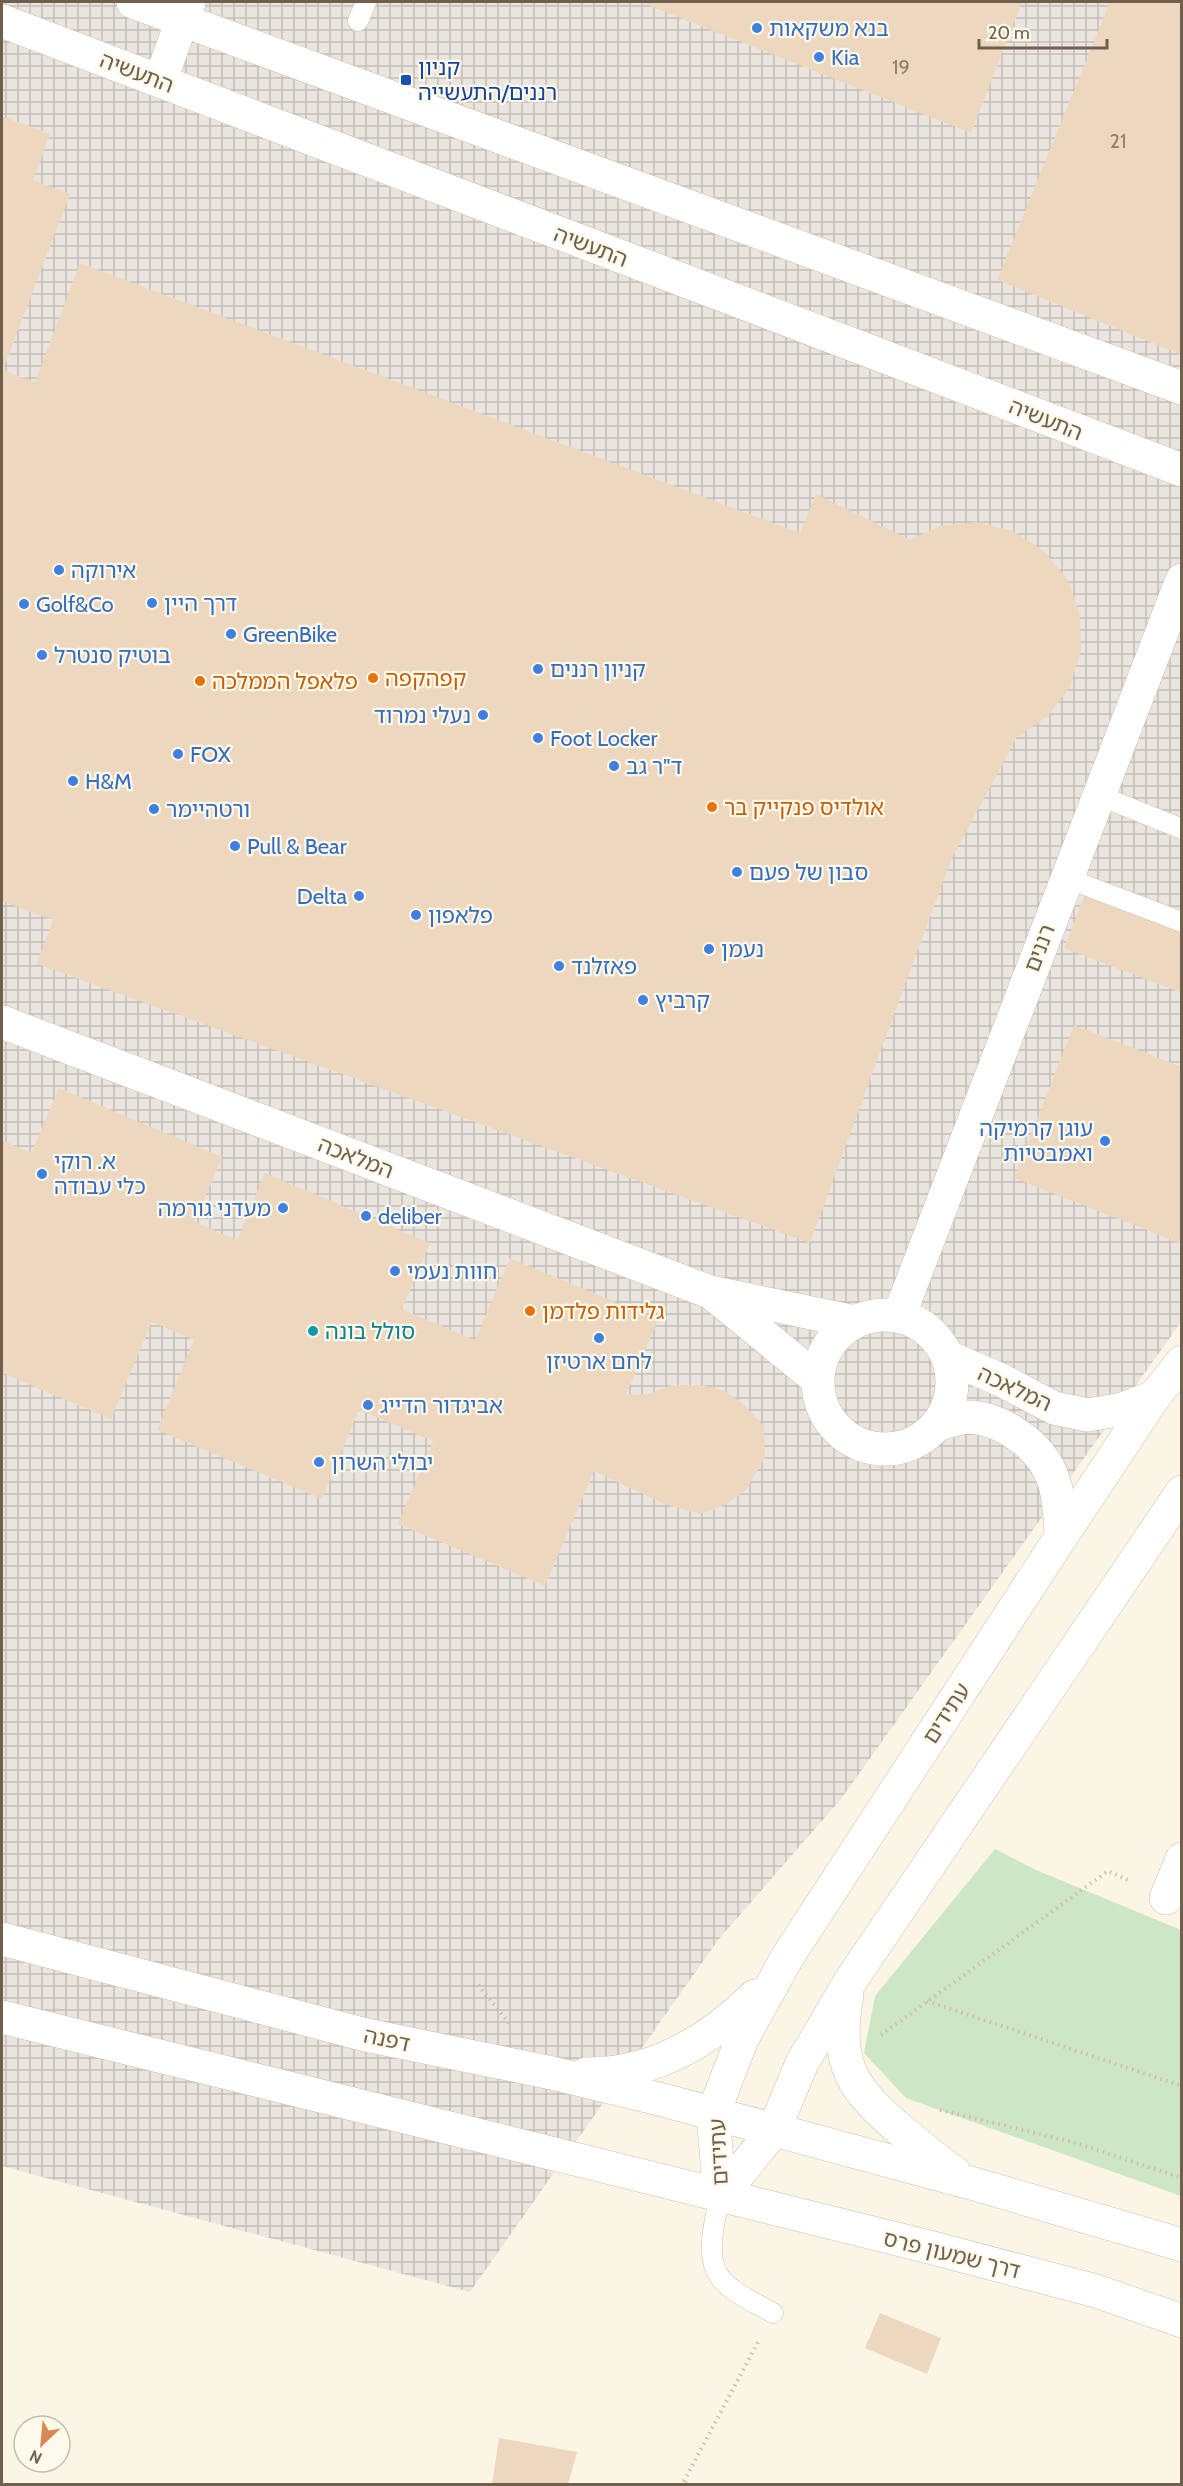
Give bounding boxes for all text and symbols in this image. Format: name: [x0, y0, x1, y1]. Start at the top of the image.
scale bar: [979, 12, 1106, 50]
place label: בנא משקאות: [769, 15, 889, 42]
marker: בנא משקאות: [750, 21, 764, 35]
text: 20 m: [988, 22, 1030, 44]
place label: Kia: [831, 44, 860, 71]
street label: התעשיה: [96, 46, 178, 99]
marker: Kia: [812, 50, 826, 64]
place label: קניון רננים/התעשייה: [418, 54, 557, 106]
house number: 19: [892, 55, 910, 79]
marker: קניון רננים/התעשייה: [399, 73, 413, 87]
house number: 21: [1110, 129, 1127, 153]
street label: התעשיה: [550, 220, 632, 273]
street label: התעשיה: [1005, 393, 1087, 446]
place label: אירוקה: [71, 557, 136, 584]
marker: אירוקה: [52, 563, 66, 577]
place label: דרך היין: [164, 590, 237, 617]
place label: Golf&Co: [36, 591, 114, 618]
marker: דרך היין: [145, 596, 159, 610]
marker: Golf&Co: [17, 597, 31, 611]
place label: GreenBike: [243, 621, 337, 648]
marker: GreenBike: [224, 627, 238, 641]
place label: בוטיק סנטרל: [54, 642, 171, 669]
marker: בוטיק סנטרל: [35, 648, 49, 662]
place label: קניון רננים: [550, 656, 646, 683]
marker: קניון רננים: [531, 662, 545, 676]
place label: קפהקפה: [385, 665, 467, 692]
place label: פלאפל הממלכה: [212, 668, 358, 695]
marker: קפהקפה: [366, 671, 380, 685]
marker: פלאפל הממלכה: [193, 674, 207, 688]
place label: נעלי נמרוד: [374, 702, 471, 729]
marker: נעלי נמרוד: [476, 708, 490, 722]
place label: Foot Locker: [550, 725, 657, 752]
marker: Foot Locker: [531, 731, 545, 745]
place label: FOX: [190, 741, 231, 768]
marker: FOX: [171, 747, 185, 761]
place label: ד"ר גב: [626, 753, 682, 780]
marker: ד"ר גב: [607, 759, 621, 773]
place label: H&M: [85, 768, 132, 795]
marker: H&M: [66, 774, 80, 788]
place label: אולדיס פנקייק בר: [724, 794, 884, 821]
place label: ורטהיימר: [166, 796, 250, 823]
marker: אולדיס פנקייק בר: [705, 800, 719, 814]
marker: ורטהיימר: [147, 802, 161, 816]
place label: Pull & Bear: [247, 833, 347, 860]
marker: Pull & Bear: [228, 839, 242, 853]
place label: סבון של פעם: [749, 859, 868, 886]
marker: סבון של פעם: [730, 865, 744, 879]
place label: Delta: [297, 883, 347, 910]
marker: Delta: [352, 889, 366, 903]
place label: פלאפון: [428, 902, 493, 929]
marker: פלאפון: [409, 908, 423, 922]
street label: רננים: [1018, 921, 1061, 976]
place label: נעמן: [721, 936, 764, 963]
marker: נעמן: [702, 942, 716, 956]
place label: פאזלנד: [571, 953, 637, 980]
marker: פאזלנד: [552, 959, 566, 973]
place label: קרביץ: [655, 987, 710, 1014]
marker: קרביץ: [636, 993, 650, 1007]
place label: עוגן קרמיקה ואמבטיות: [979, 1115, 1093, 1167]
street label: המלאכה: [314, 1131, 397, 1184]
marker: עוגן קרמיקה ואמבטיות: [1098, 1134, 1112, 1148]
place label: א. רוקי כלי עבודה: [54, 1148, 146, 1200]
marker: א. רוקי כלי עבודה: [35, 1167, 49, 1181]
place label: מעדני גורמה: [158, 1195, 271, 1222]
marker: מעדני גורמה: [276, 1201, 290, 1215]
place label: deliber: [378, 1203, 442, 1230]
marker: deliber: [359, 1209, 373, 1223]
place label: חוות נעמי: [407, 1258, 497, 1285]
marker: חוות נעמי: [388, 1264, 402, 1278]
place label: גלידות פלדמן: [542, 1298, 664, 1325]
marker: גלידות פלדמן: [523, 1304, 537, 1318]
place label: סולל בונה: [325, 1318, 415, 1345]
marker: סולל בונה: [306, 1324, 320, 1338]
marker: לחם ארטיזן: [592, 1331, 606, 1345]
place label: לחם ארטיזן: [546, 1348, 652, 1375]
street label: המלאכה: [973, 1360, 1056, 1417]
place label: אביגדור הדייג: [380, 1392, 503, 1419]
marker: אביגדור הדייג: [361, 1398, 375, 1412]
place label: יבולי השרון: [331, 1449, 433, 1476]
marker: יבולי השרון: [312, 1455, 326, 1469]
street label: עתידים: [917, 1678, 976, 1749]
street label: דפנה: [361, 2021, 413, 2058]
street label: עתידים: [703, 2118, 734, 2186]
street label: דרך שמעון פרס: [881, 2224, 1023, 2285]
north arrow: [12, 2414, 72, 2474]
text: N: [26, 2446, 45, 2468]

